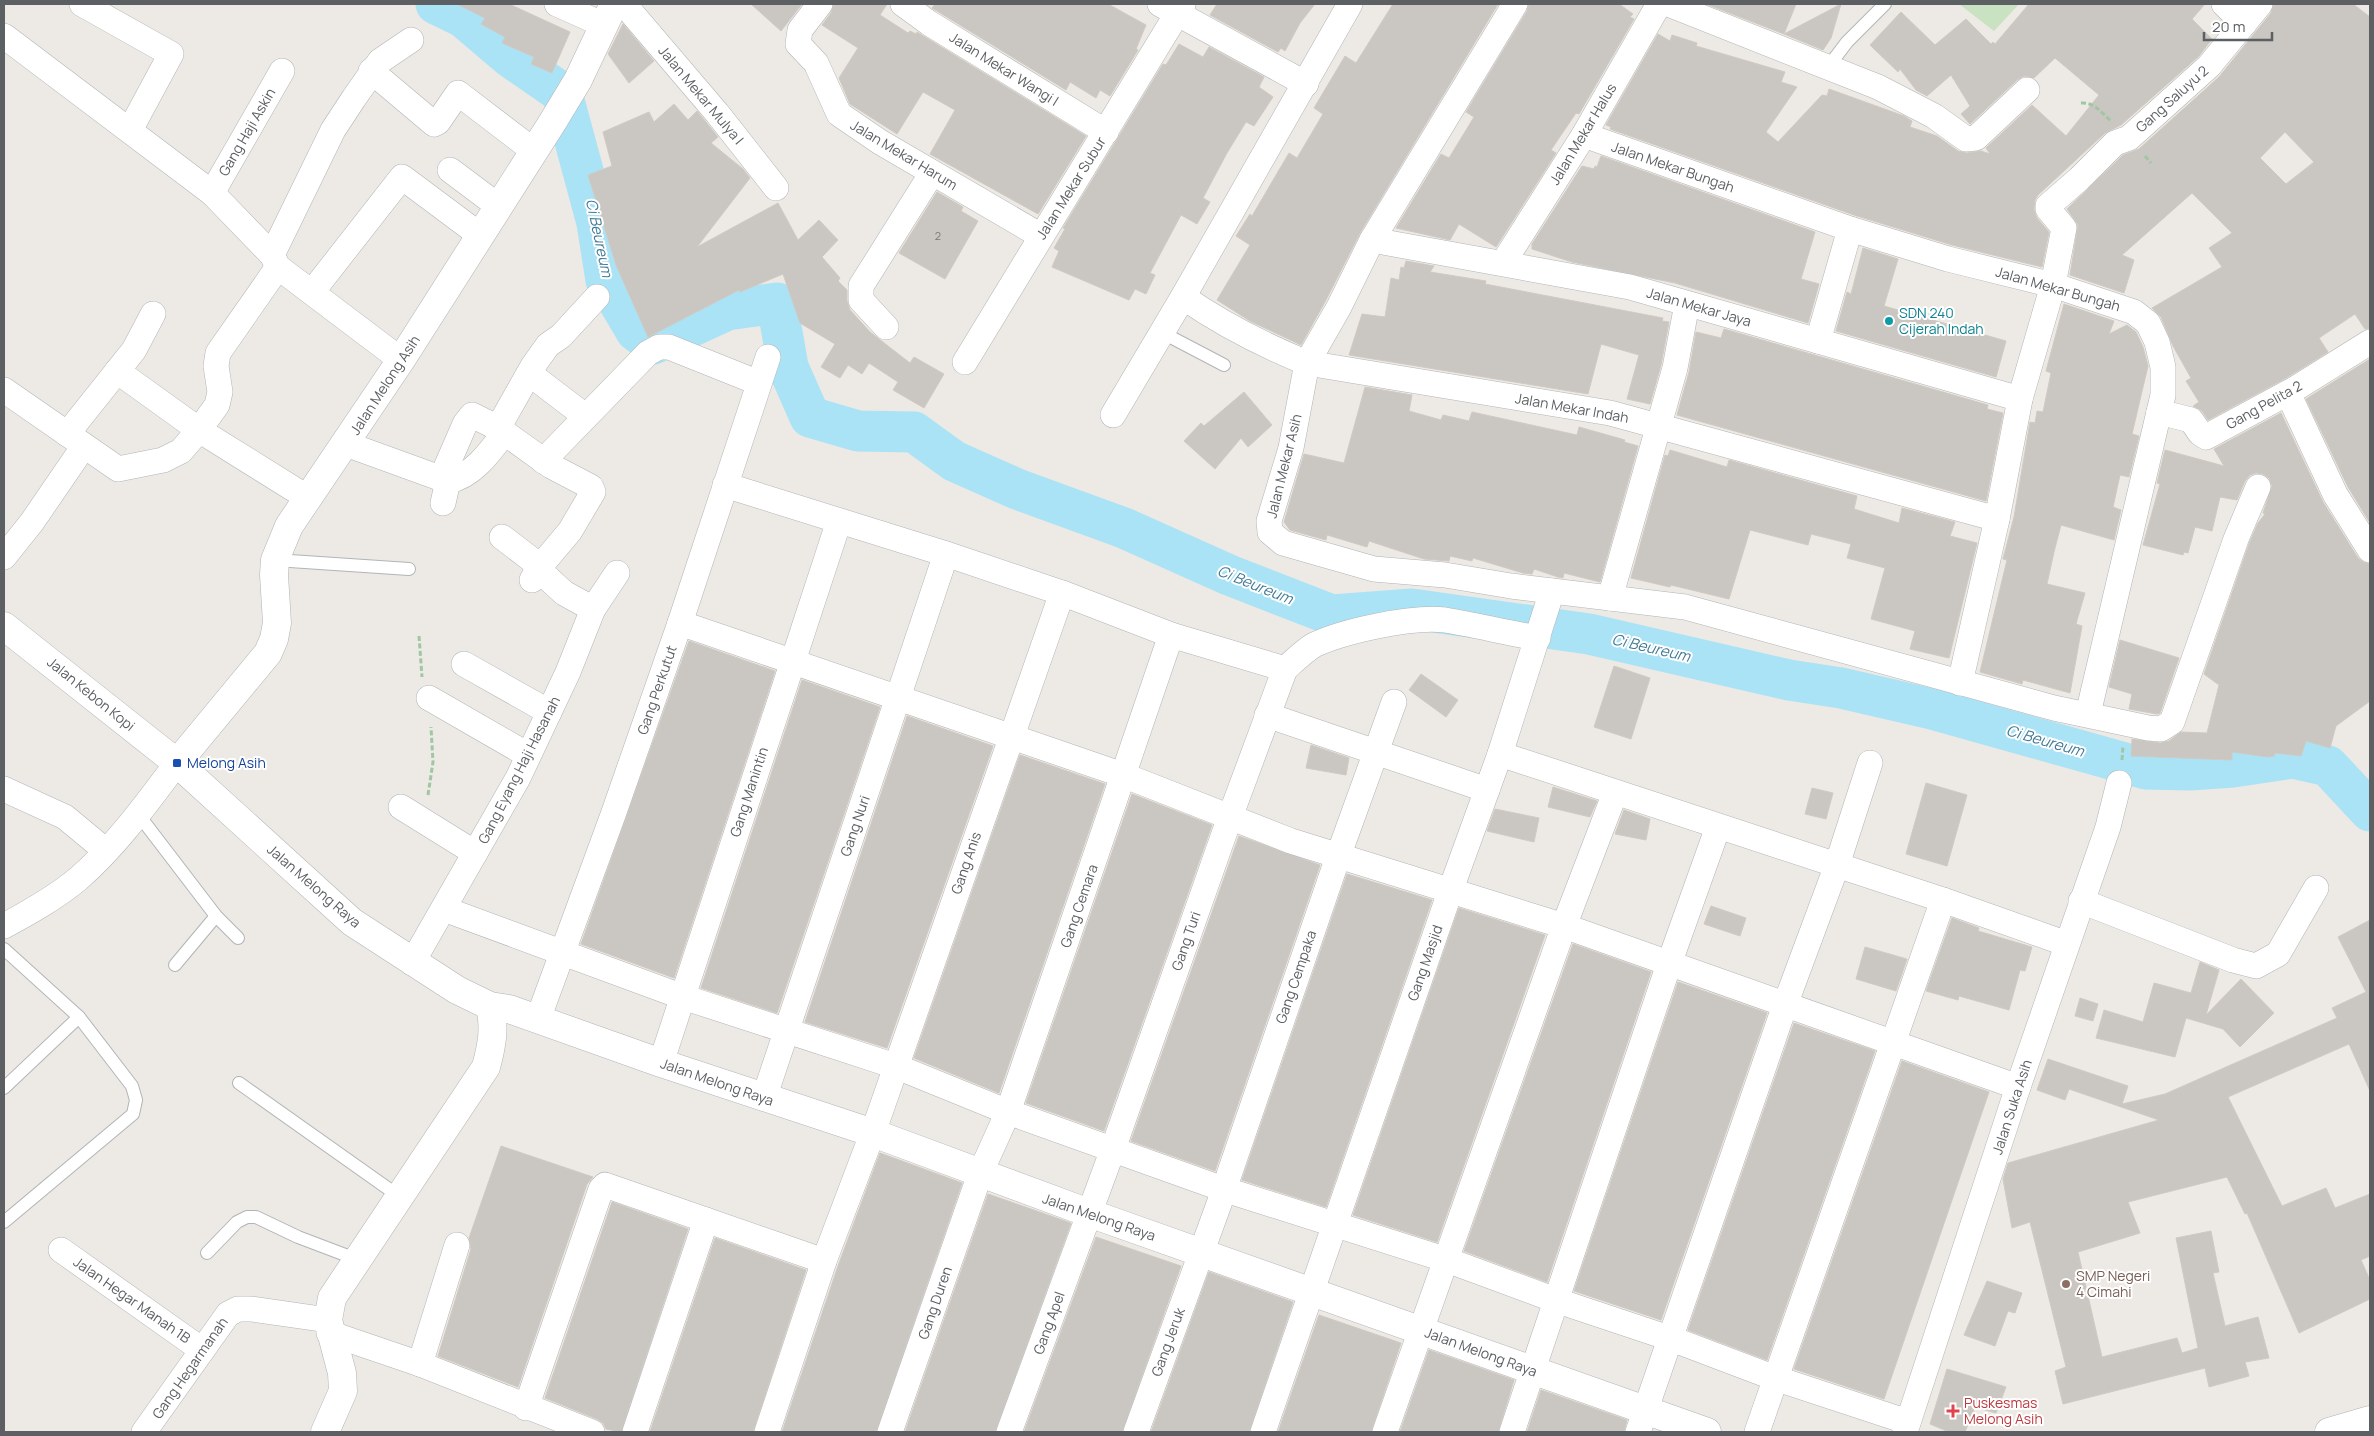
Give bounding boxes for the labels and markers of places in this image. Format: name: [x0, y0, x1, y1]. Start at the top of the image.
place label: SDN 240 Cijerah Indah: [1899, 303, 1984, 338]
marker: SDN 240 Cijerah Indah: [1883, 315, 1895, 327]
place label: Melong Asih: [187, 753, 266, 772]
marker: Melong Asih: [171, 757, 183, 769]
place label: SMP Negeri 4 Cimahi: [2076, 1266, 2150, 1301]
marker: SMP Negeri 4 Cimahi: [2060, 1278, 2072, 1290]
place label: Puskesmas Melong Asih: [1964, 1393, 2043, 1428]
marker: Puskesmas Melong Asih: [1946, 1404, 1960, 1418]

